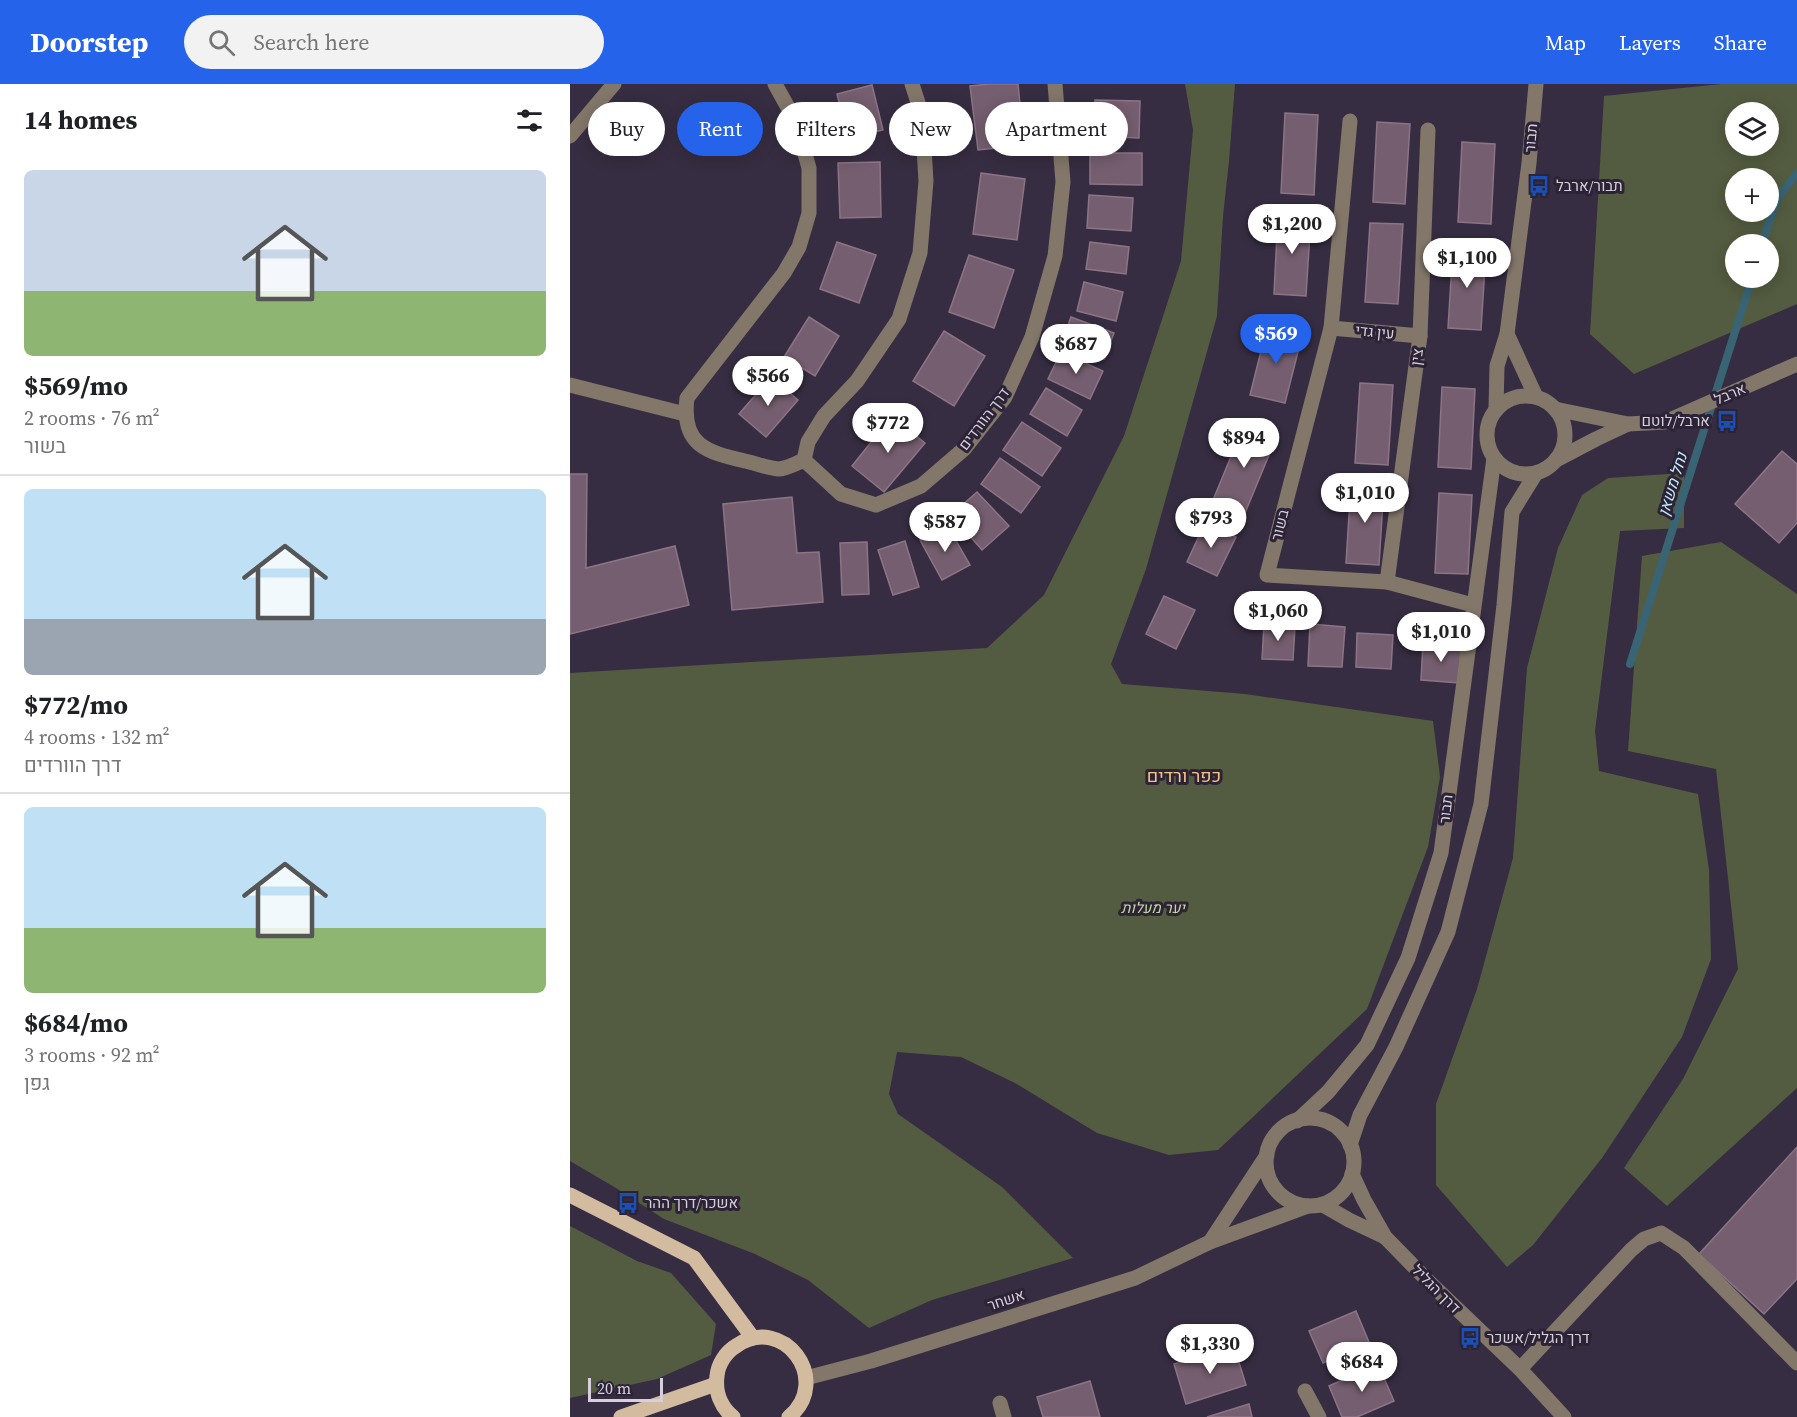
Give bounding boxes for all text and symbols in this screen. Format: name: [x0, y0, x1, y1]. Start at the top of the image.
search box: [184, 15, 604, 69]
text: Doorstep: [30, 23, 148, 61]
icon: search: [205, 26, 238, 59]
text: Search here: [253, 27, 369, 57]
text: Map: [1545, 28, 1586, 57]
text: Layers: [1619, 28, 1681, 57]
text: Share: [1714, 28, 1767, 57]
text: 14 homes: [24, 102, 137, 138]
chip: Buy: [588, 102, 665, 156]
chip: Rent: [677, 102, 763, 156]
chip: Filters: [775, 102, 877, 156]
chip: New: [889, 102, 973, 156]
chip: Apartment: [985, 102, 1128, 156]
map controls: [1725, 102, 1779, 288]
button: layers: [1725, 102, 1779, 156]
icon: filters: [513, 104, 546, 137]
street label: תבור: [1519, 123, 1542, 153]
button: +: [1725, 168, 1779, 222]
bus stop icon: תבור/ארבל: [1527, 174, 1551, 198]
place label: תבור/ארבל: [1556, 175, 1623, 196]
pin: $1,200: [1243, 204, 1341, 255]
icon: home: [231, 209, 339, 317]
text: $1,200: [1262, 209, 1322, 237]
button: −: [1725, 234, 1779, 288]
pin: $1,100: [1418, 238, 1516, 289]
text: $1,100: [1437, 243, 1497, 271]
pin: $569: [1240, 314, 1312, 365]
text: $569: [1254, 319, 1298, 347]
street label: עין גדי: [1354, 319, 1396, 344]
pin: $687: [1040, 324, 1112, 375]
text: $687: [1054, 329, 1098, 357]
street label: צין: [1405, 347, 1428, 367]
pin: $566: [732, 356, 804, 407]
text: $566: [746, 361, 790, 389]
text: $569/mo: [24, 368, 128, 404]
street label: ארבל: [1711, 378, 1749, 410]
street label: דרך הוורדים: [953, 383, 1014, 454]
pin: $772: [852, 403, 924, 454]
text: 2 rooms · 76 m²: [24, 404, 160, 432]
text: $772: [866, 408, 910, 436]
bus stop icon: ארבל/לוטם: [1715, 409, 1739, 433]
place label: ארבל/לוטם: [1642, 410, 1710, 431]
pin: $894: [1208, 418, 1280, 469]
text: $894: [1222, 423, 1266, 451]
text: בשור: [24, 432, 66, 460]
water label: נחל משאן: [1652, 448, 1692, 518]
pin: $1,010: [1316, 473, 1414, 524]
text: $1,010: [1335, 478, 1395, 506]
pin: $793: [1175, 498, 1247, 549]
pin: $587: [909, 502, 981, 553]
text: $793: [1189, 503, 1233, 531]
text: $587: [923, 507, 967, 535]
street label: בשור: [1266, 507, 1294, 543]
icon: home: [231, 528, 339, 636]
pin: $1,060: [1229, 591, 1327, 642]
text: $1,060: [1248, 596, 1308, 624]
pin: $1,010: [1392, 612, 1490, 663]
text: $1,010: [1411, 617, 1471, 645]
text: $772/mo: [24, 687, 128, 723]
text: 4 rooms · 132 m²: [24, 723, 170, 751]
text: דרך הוורדים: [24, 751, 121, 779]
district label: כפר ורדים: [1147, 763, 1221, 788]
street label: תבור: [1433, 793, 1458, 825]
icon: home: [231, 846, 339, 954]
park label: יער מעלות: [1121, 897, 1186, 918]
text: $684/mo: [24, 1005, 128, 1041]
text: 3 rooms · 92 m²: [24, 1041, 160, 1069]
text: גפן: [24, 1069, 50, 1097]
bus stop icon: אשכר/דרך ההר: [616, 1191, 640, 1215]
place label: אשכר/דרך ההר: [645, 1192, 738, 1213]
street label: דרך הגליל: [1407, 1260, 1465, 1318]
street label: אשחר: [985, 1284, 1027, 1315]
pin: $1,330: [1161, 1324, 1259, 1375]
bus stop icon: דרך הגליל/אשכר: [1458, 1326, 1482, 1350]
place label: דרך הגליל/אשכר: [1487, 1327, 1590, 1348]
text: $1,330: [1180, 1329, 1240, 1357]
pin: $684: [1326, 1342, 1398, 1393]
text: $684: [1340, 1347, 1384, 1375]
scale bar: [588, 1375, 663, 1402]
text: 20 m: [597, 1377, 631, 1399]

